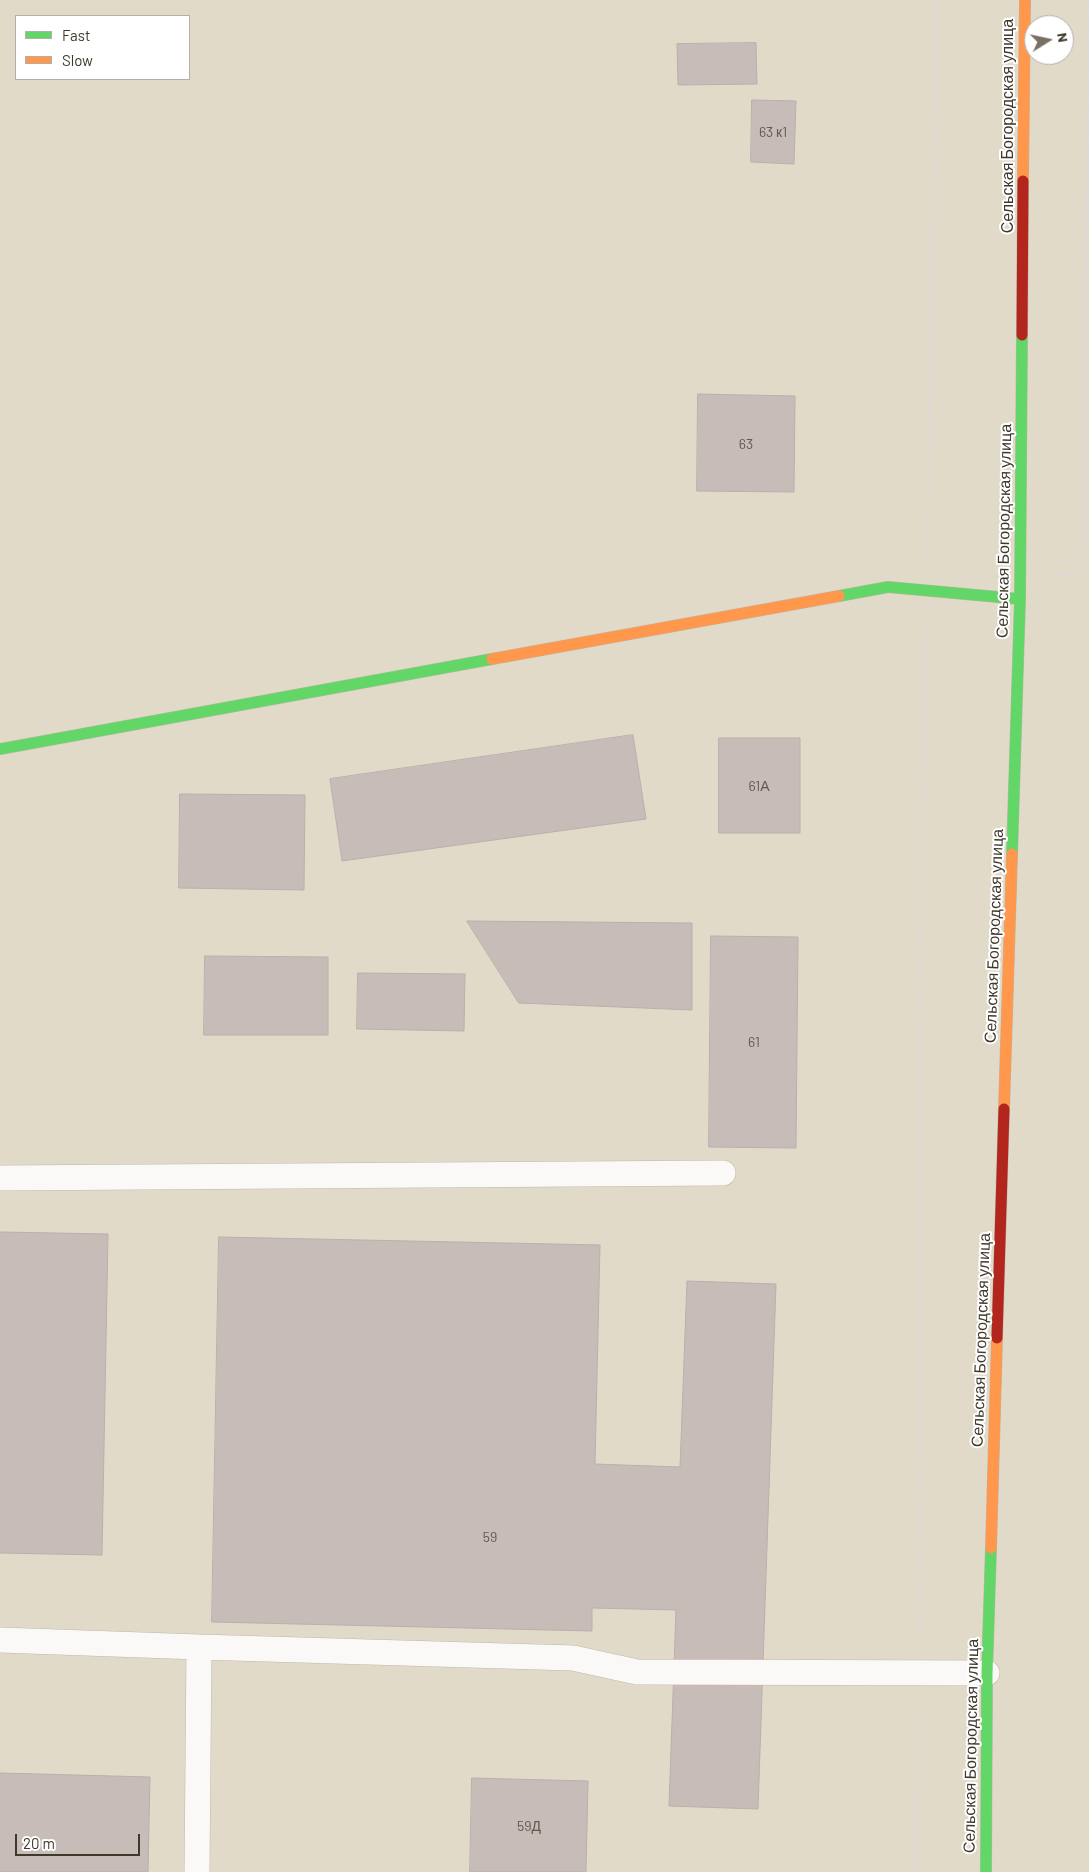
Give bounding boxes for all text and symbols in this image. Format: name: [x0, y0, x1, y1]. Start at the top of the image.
legend: [15, 15, 190, 80]
north arrow: [1024, 15, 1074, 65]
street label: Сельская Богородская улица: [998, 19, 1018, 233]
text: Fast: [62, 26, 90, 44]
text: N: [1054, 31, 1072, 44]
text: Slow: [62, 51, 93, 69]
house number: 63 к1: [759, 124, 787, 140]
street label: Сельская Богородская улица: [993, 424, 1015, 638]
house number: 63: [739, 436, 753, 452]
house number: 61А: [748, 778, 770, 794]
street label: Сельская Богородская улица: [981, 829, 1007, 1043]
house number: 61: [748, 1034, 760, 1050]
street label: Сельская Богородская улица: [968, 1233, 994, 1447]
house number: 59: [483, 1529, 497, 1545]
street label: Сельская Богородская улица: [960, 1639, 982, 1853]
house number: 59Д: [517, 1818, 541, 1834]
scale bar: [18, 1824, 142, 1856]
text: 20 m: [23, 1834, 55, 1852]

